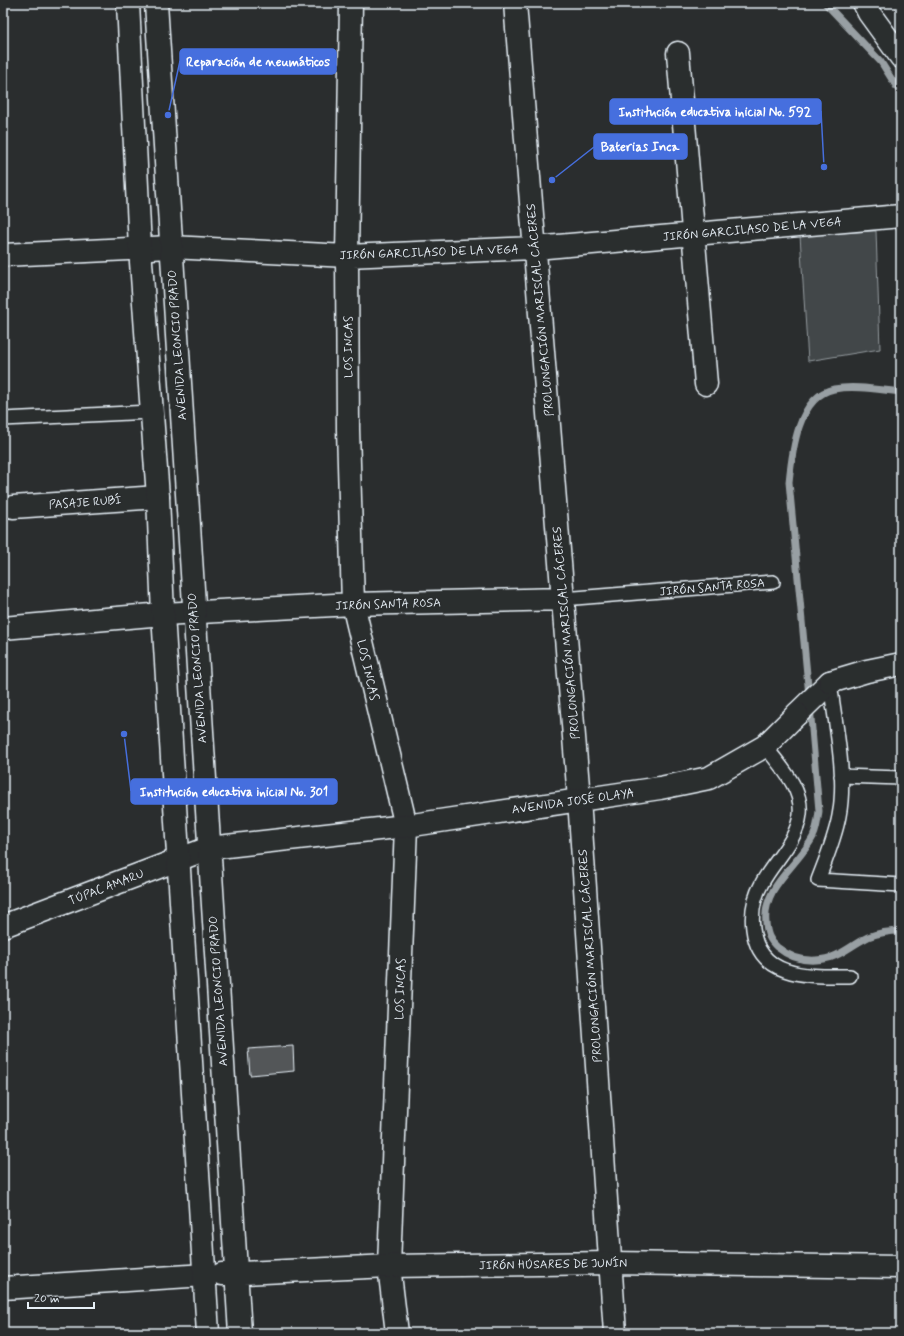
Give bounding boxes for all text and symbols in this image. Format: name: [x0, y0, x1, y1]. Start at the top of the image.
callout: Reparación de neumáticos: [180, 49, 336, 74]
text: Reparación de neumáticos: [186, 54, 330, 71]
callout: Institución educativa inicial No. 592: [610, 99, 821, 124]
text: Institución educativa inicial No. 592: [618, 104, 812, 121]
callout: Baterias Inca: [594, 134, 687, 159]
text: Baterias Inca: [601, 139, 680, 156]
street label: PROLONGACIÓN MARISCAL CÁCERES: [524, 203, 558, 417]
street label: JIRÓN GARCILASO DE LA VEGA: [662, 214, 842, 246]
street label: JIRÓN GARCILASO DE LA VEGA: [339, 242, 519, 264]
street label: AVENIDA LEONCIO PRADO: [165, 269, 191, 421]
street label: LOS INCAS: [341, 316, 357, 378]
street label: PASAJE RUBÍ: [48, 492, 122, 514]
street label: PROLONGACIÓN MARISCAL CÁCERES: [550, 526, 584, 740]
street label: JIRÓN SANTA ROSA: [659, 575, 766, 601]
street label: AVENIDA LEONCIO PRADO: [185, 592, 211, 744]
street label: JIRÓN SANTA ROSA: [335, 595, 441, 615]
street label: LOS INCAS: [352, 638, 382, 702]
callout: Institución educativa inicial No. 301: [131, 779, 337, 804]
text: Institución educativa inicial No. 301: [140, 784, 328, 801]
street label: AVENIDA JOSÉ OLAYA: [511, 785, 635, 819]
street label: PROLONGACIÓN MARISCAL CÁCERES: [576, 849, 606, 1063]
street label: TÚPAC AMARU: [66, 866, 147, 910]
street label: AVENIDA LEONCIO PRADO: [206, 915, 232, 1067]
street label: LOS INCAS: [392, 958, 410, 1020]
street label: JIRÓN HÚSARES DE JUNÍN: [479, 1256, 627, 1274]
scale bar: [28, 1284, 94, 1310]
text: 20 m: [34, 1291, 60, 1307]

